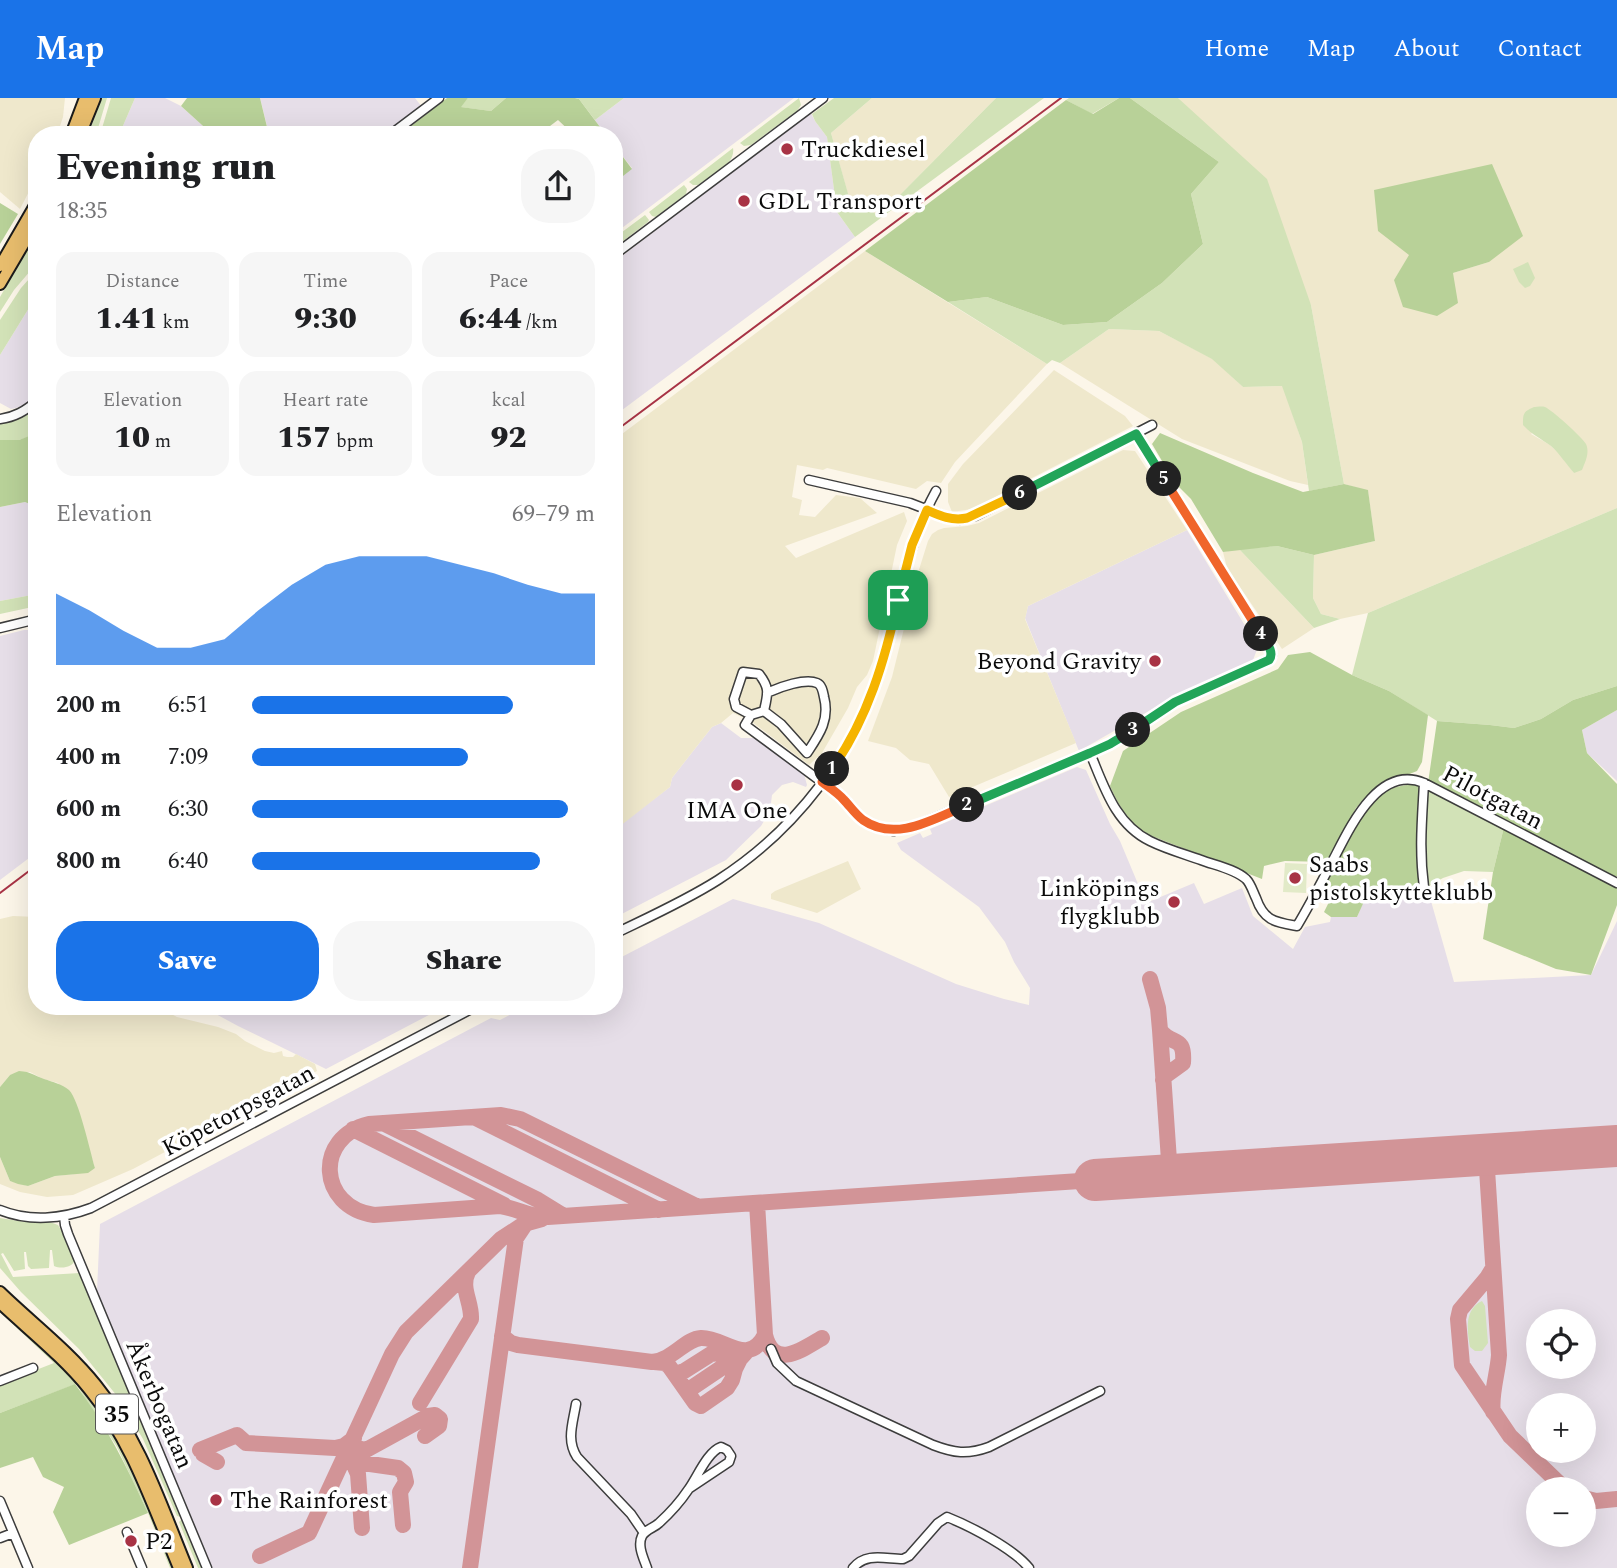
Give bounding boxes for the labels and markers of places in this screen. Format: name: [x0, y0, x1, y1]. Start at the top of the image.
place label: Truckdiesel: [801, 132, 925, 168]
marker: Truckdiesel: [779, 141, 795, 157]
place label: GDL Transport: [758, 184, 922, 220]
marker: GDL Transport: [736, 193, 752, 209]
pin: 5: [1146, 462, 1182, 496]
pin: 6: [1002, 476, 1038, 510]
pin: [868, 570, 928, 630]
pin: 4: [1244, 616, 1278, 652]
place label: Beyond Gravity: [977, 644, 1142, 680]
marker: Beyond Gravity: [1147, 653, 1163, 669]
pin: 3: [1116, 712, 1150, 748]
pin: 1: [814, 752, 850, 786]
marker: IMA One: [729, 777, 745, 793]
pin: 2: [950, 788, 984, 822]
place label: IMA One: [686, 793, 788, 829]
place label: Saabs pistolskytteklubb: [1309, 847, 1493, 911]
marker: Saabs pistolskytteklubb: [1287, 870, 1303, 886]
place label: Linköpings flygklubb: [1039, 871, 1160, 935]
marker: Linköpings flygklubb: [1166, 894, 1182, 910]
place label: The Rainforest: [230, 1483, 388, 1519]
marker: The Rainforest: [208, 1492, 224, 1508]
place label: P2: [145, 1524, 172, 1560]
marker: P2: [123, 1533, 139, 1549]

